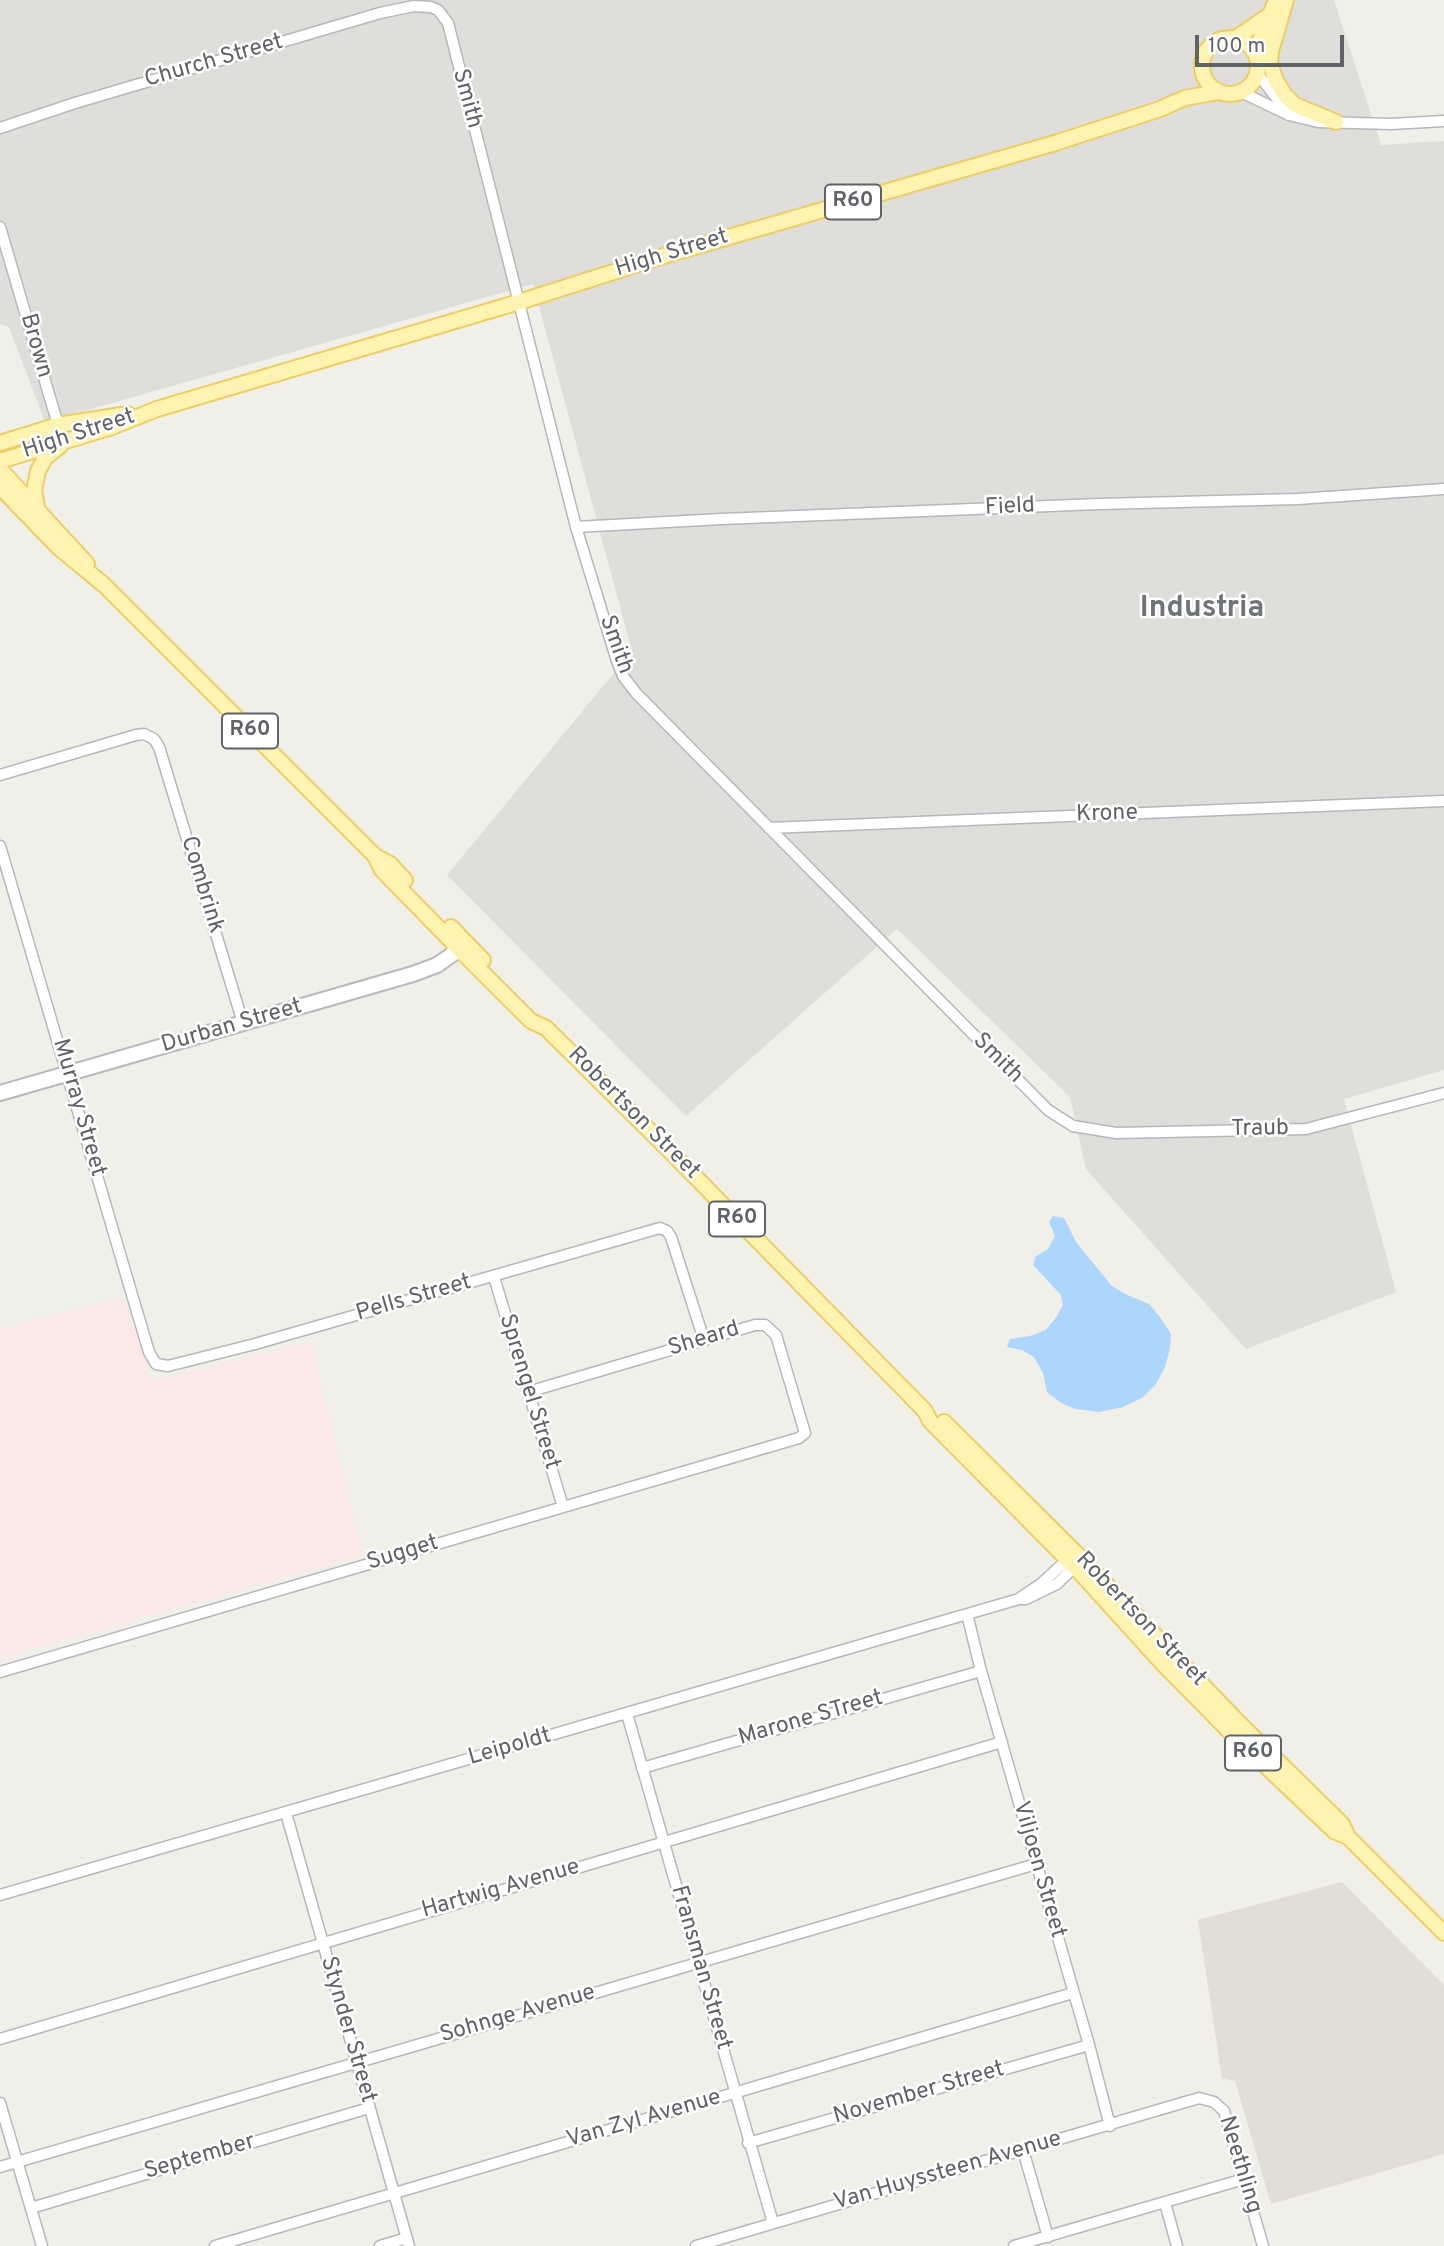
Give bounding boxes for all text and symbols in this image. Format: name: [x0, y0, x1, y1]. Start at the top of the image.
scale bar: [1199, 21, 1348, 65]
street label: Church Street: [142, 29, 286, 95]
text: 100 m: [1208, 33, 1265, 60]
street label: Smith: [445, 66, 487, 132]
road number: R60: [825, 184, 881, 220]
street label: High Street: [612, 224, 732, 284]
street label: Brown: [13, 311, 57, 381]
street label: High Street: [19, 404, 139, 466]
street label: Field: [984, 493, 1036, 523]
district label: Industria: [1140, 592, 1264, 628]
street label: Smith: [592, 612, 638, 678]
road number: R60: [222, 714, 278, 748]
street label: Krone: [1076, 800, 1138, 830]
street label: Combrink: [173, 833, 229, 937]
street label: Durban Street: [159, 994, 305, 1060]
street label: Smith: [966, 1028, 1028, 1090]
street label: Murray Street: [45, 1036, 111, 1180]
street label: Robertson Street: [561, 1042, 705, 1186]
street label: Traub: [1231, 1116, 1289, 1144]
road number: R60: [709, 1202, 765, 1236]
street label: Pells Street: [353, 1269, 475, 1329]
street label: Sprengel Street: [491, 1311, 565, 1473]
street label: Sheard: [665, 1316, 743, 1364]
street label: Sugget: [364, 1530, 442, 1578]
street label: Robertson Street: [1069, 1547, 1211, 1693]
street label: Marone STreet: [736, 1685, 886, 1753]
street label: Leipoldt: [465, 1723, 555, 1773]
road number: R60: [1225, 1736, 1281, 1770]
street label: Viljoen Street: [1005, 1798, 1071, 1942]
street label: Hartwig Avenue: [419, 1854, 583, 1926]
street label: Fransman Street: [663, 1883, 737, 2053]
street label: Stynder Street: [313, 1954, 381, 2106]
street label: Sohnge Avenue: [437, 1980, 599, 2050]
street label: November Street: [830, 2056, 1008, 2132]
street label: Van Zyl Avenue: [564, 2085, 724, 2155]
street label: Neethling: [1211, 2113, 1267, 2217]
street label: Van Huyssteen Avenue: [831, 2126, 1065, 2218]
street label: September: [141, 2129, 259, 2187]

